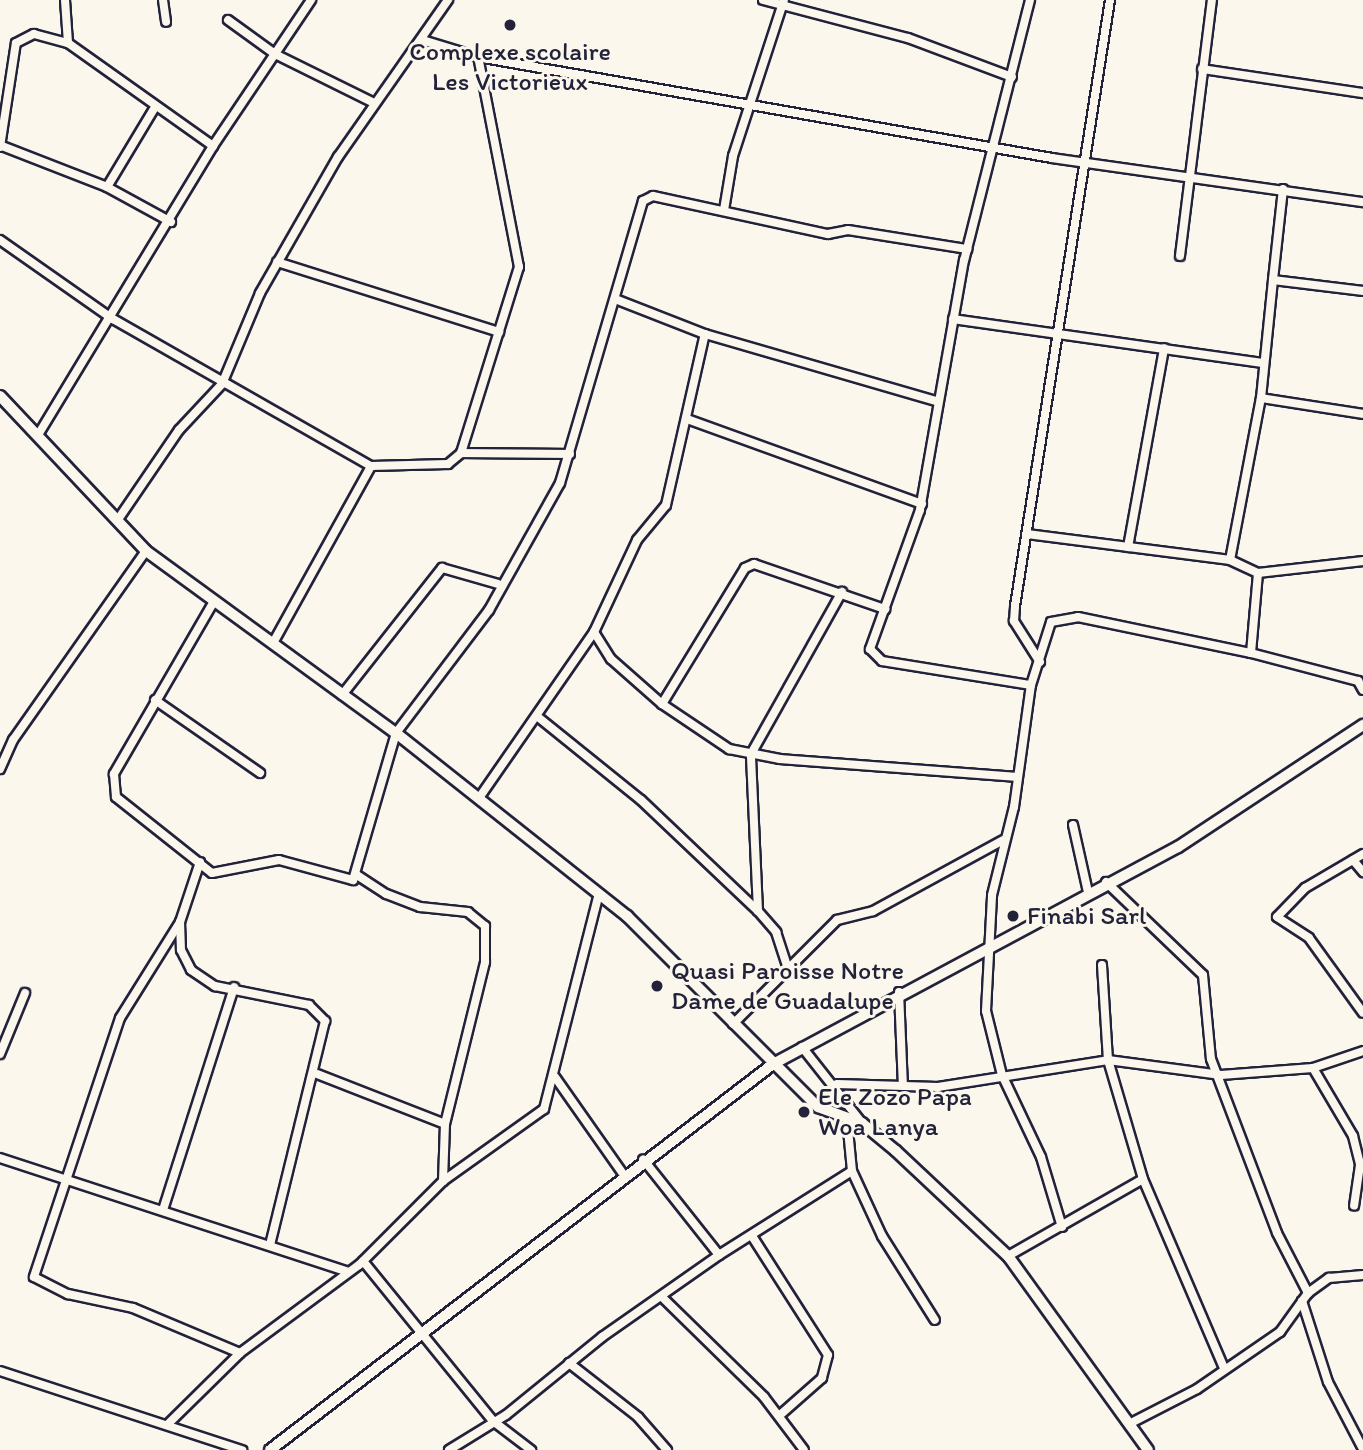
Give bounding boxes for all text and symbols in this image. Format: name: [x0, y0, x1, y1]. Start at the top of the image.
marker: Complexe scolaire Les Victorieux: [502, 17, 518, 33]
place label: Complexe scolaire Les Victorieux: [409, 36, 611, 98]
place label: Finabi Sarl: [1027, 900, 1146, 932]
marker: Finabi Sarl: [1005, 908, 1021, 924]
place label: Quasi Paroisse Notre Dame de Guadalupe: [671, 955, 903, 1016]
marker: Quasi Paroisse Notre Dame de Guadalupe: [649, 978, 665, 994]
place label: Ele Zozo Papa Woa Lanya: [818, 1081, 971, 1142]
marker: Ele Zozo Papa Woa Lanya: [796, 1104, 812, 1120]

